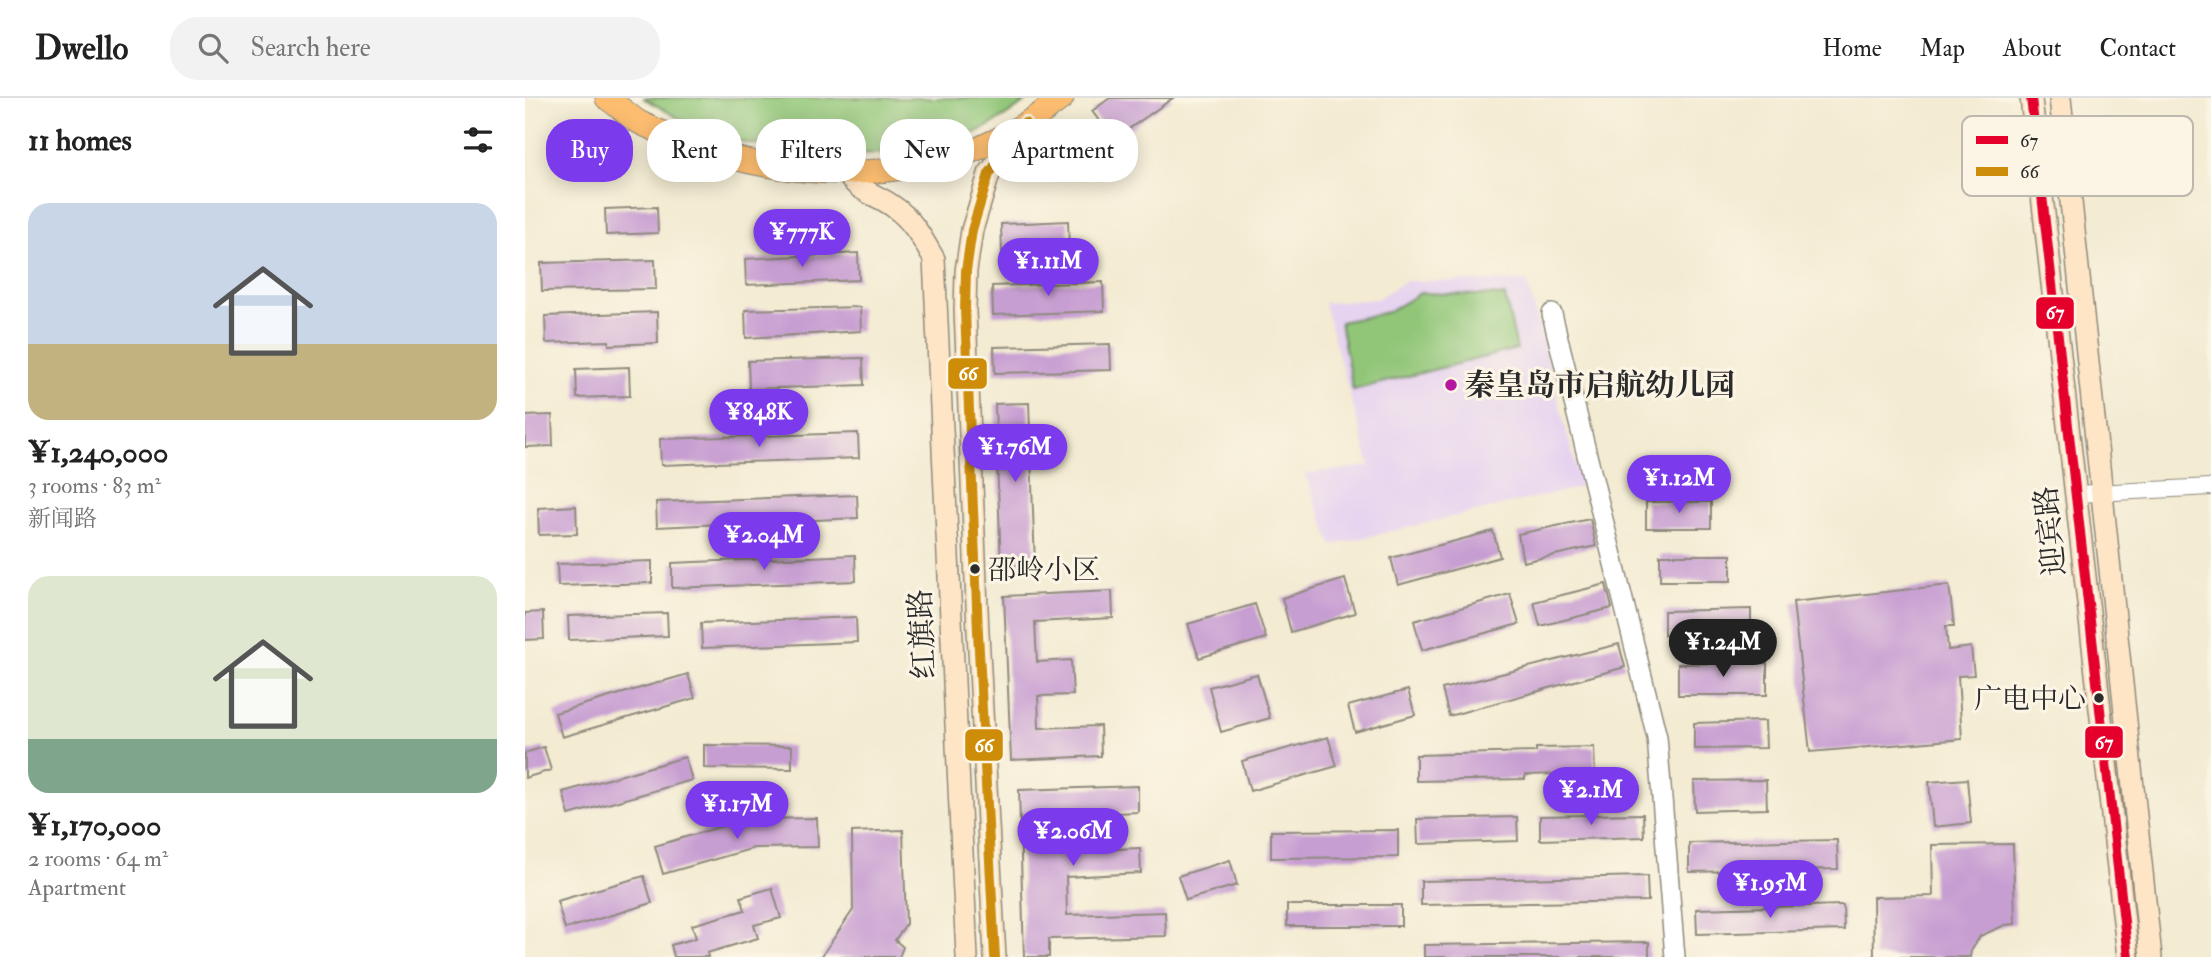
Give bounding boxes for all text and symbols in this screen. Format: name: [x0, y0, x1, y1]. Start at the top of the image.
search box: [170, 17, 660, 80]
text: Dwello: [35, 28, 128, 69]
icon: search: [194, 29, 232, 67]
text: Search here: [250, 32, 371, 64]
text: Home: [1822, 33, 1882, 64]
text: Map: [1920, 33, 1965, 64]
text: About: [2003, 33, 2062, 64]
text: Contact: [2100, 33, 2176, 64]
legend: [1962, 116, 2193, 196]
chip: Buy: [546, 119, 633, 182]
chip: Rent: [647, 119, 742, 182]
chip: Filters: [756, 119, 866, 182]
chip: New: [880, 119, 974, 182]
chip: Apartment: [988, 119, 1138, 182]
icon: filters: [459, 121, 497, 159]
text: 11 homes: [28, 122, 132, 159]
text: 67: [2020, 129, 2039, 153]
text: 66: [2020, 160, 2041, 184]
pin: ¥777K: [753, 209, 851, 269]
text: ¥777K: [769, 217, 835, 246]
pin: ¥1.11M: [991, 238, 1105, 298]
text: ¥1.11M: [1014, 246, 1082, 275]
icon: home: [200, 248, 326, 374]
line badge: 67: [2035, 296, 2075, 330]
text: 67: [2046, 301, 2064, 325]
line badge: 66: [947, 357, 988, 390]
text: 66: [958, 362, 979, 386]
place label: 秦皇岛市启航幼儿园: [1465, 367, 1735, 404]
marker: 秦皇岛市启航幼儿园: [1443, 377, 1459, 393]
pin: ¥848K: [710, 390, 808, 449]
text: ¥848K: [725, 397, 793, 426]
pin: ¥1.76M: [958, 424, 1072, 484]
text: ¥1.76M: [978, 432, 1052, 461]
text: ¥1,240,000: [28, 434, 168, 471]
pin: ¥1.12M: [1622, 456, 1736, 515]
text: ¥1.12M: [1643, 463, 1715, 492]
text: 3 rooms · 83 m²: [28, 471, 161, 500]
street label: 迎宾路: [2027, 484, 2074, 578]
text: 新闻路: [28, 504, 97, 533]
pin: ¥2.04M: [707, 512, 821, 572]
text: ¥2.04M: [724, 520, 804, 549]
place label: 邵岭小区: [988, 553, 1100, 588]
marker: 邵岭小区: [968, 562, 982, 576]
street label: 红旗路: [902, 588, 943, 680]
pin: ¥1.24M: [1666, 620, 1780, 679]
icon: home: [200, 621, 326, 747]
text: ¥1.24M: [1685, 627, 1761, 656]
place label: 广电中心: [1974, 682, 2086, 717]
marker: 广电中心: [2092, 691, 2106, 705]
line badge: 67: [2084, 725, 2124, 759]
line badge: 66: [964, 728, 1004, 762]
text: 67: [2095, 731, 2113, 755]
text: 66: [974, 734, 995, 758]
pin: ¥2.1M: [1542, 768, 1640, 827]
text: ¥2.1M: [1559, 775, 1623, 804]
pin: ¥1.17M: [680, 782, 794, 841]
text: ¥1.17M: [702, 789, 773, 818]
text: ¥1,170,000: [28, 807, 161, 844]
pin: ¥2.06M: [1016, 808, 1130, 868]
text: ¥2.06M: [1033, 816, 1113, 845]
text: 2 rooms · 64 m²: [28, 844, 168, 873]
pin: ¥1.95M: [1713, 860, 1827, 920]
text: ¥1.95M: [1733, 868, 1807, 897]
text: Apartment: [28, 873, 126, 902]

